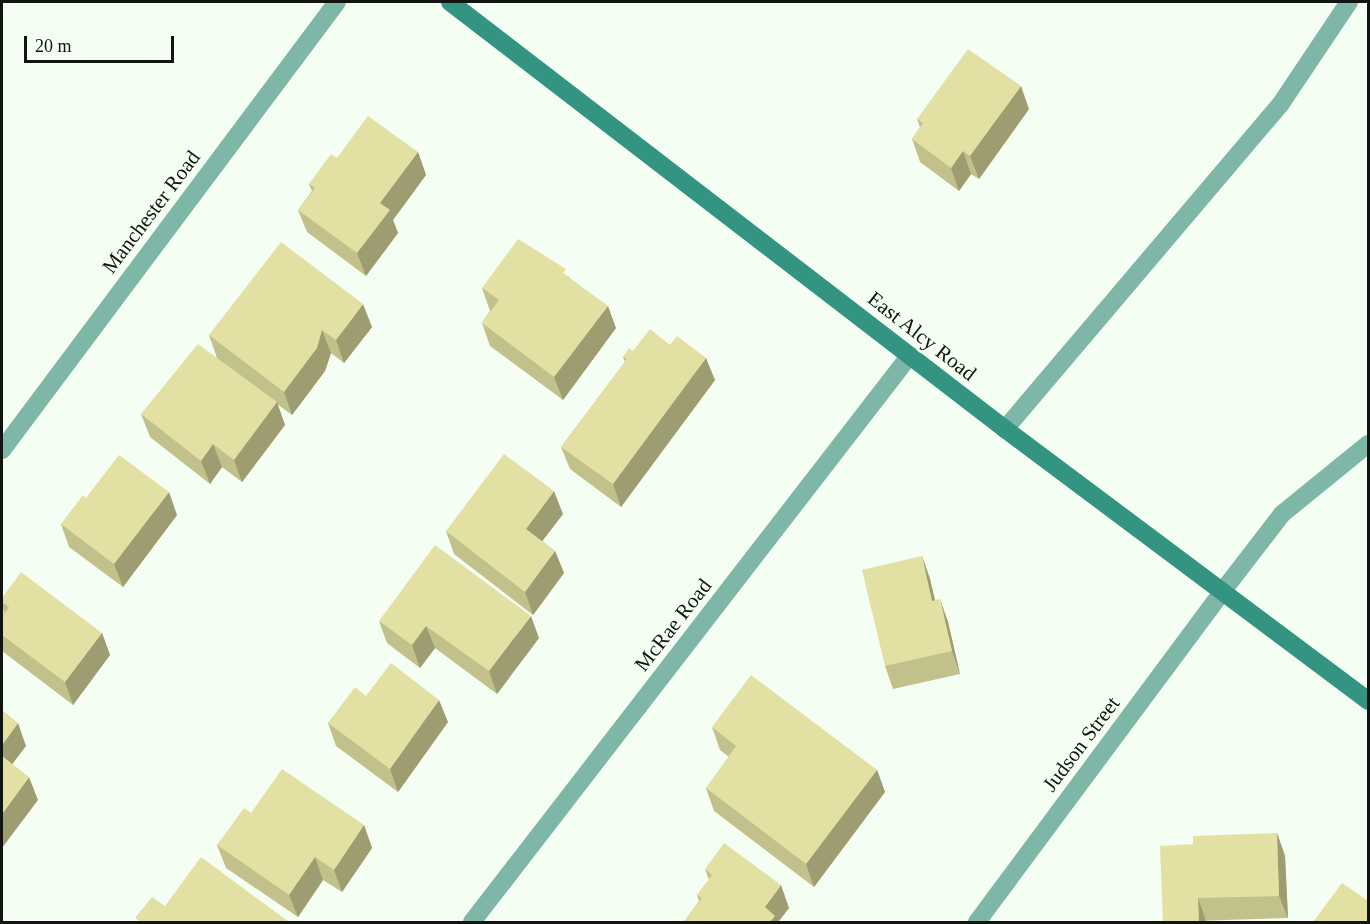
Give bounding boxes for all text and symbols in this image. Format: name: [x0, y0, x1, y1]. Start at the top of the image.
scale bar: [27, 24, 177, 62]
text: 20 m: [35, 36, 72, 56]
street label: Manchester Road: [97, 146, 205, 278]
street label: East Alcy Road: [862, 285, 982, 387]
street label: McRae Road: [629, 574, 717, 676]
street label: Judson Street: [1037, 691, 1125, 797]

